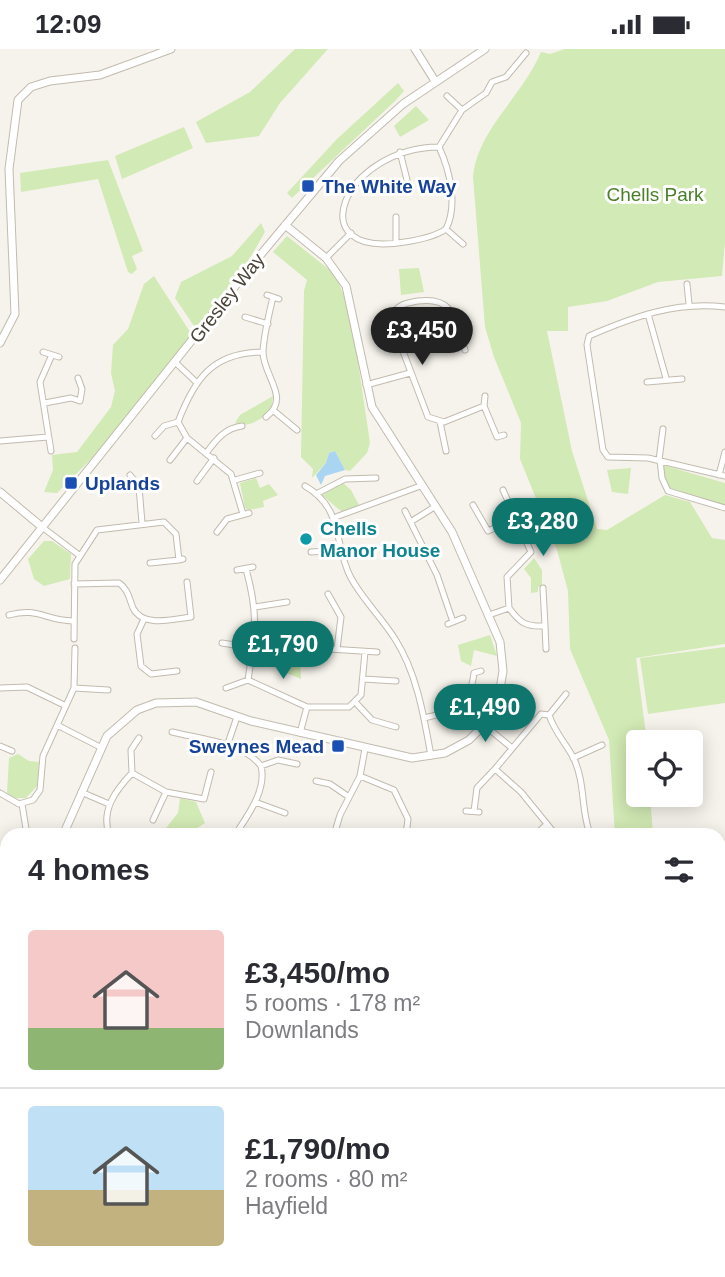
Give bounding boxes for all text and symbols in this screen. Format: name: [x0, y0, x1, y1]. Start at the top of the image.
text: 12:09: [35, 9, 102, 39]
place label: The White Way: [322, 176, 457, 197]
marker: The White Way: [300, 178, 316, 194]
park label: Chells Park: [606, 184, 704, 205]
street label: Gresley Way: [185, 249, 269, 347]
pin: £3,450: [365, 307, 479, 367]
text: £3,450: [387, 317, 457, 343]
place label: Uplands: [85, 473, 160, 494]
marker: Uplands: [63, 475, 79, 491]
pin: £3,280: [486, 498, 600, 558]
text: £3,280: [508, 508, 578, 534]
place label: Chells Manor House: [320, 518, 440, 561]
marker: Chells Manor House: [298, 531, 314, 547]
pin: £1,790: [226, 621, 340, 681]
text: £1,790: [248, 631, 318, 657]
pin: £1,490: [428, 685, 542, 744]
text: £1,490: [450, 694, 520, 720]
map controls: [626, 730, 703, 807]
button: locate: [626, 730, 703, 807]
place label: Sweynes Mead: [189, 736, 324, 757]
marker: Sweynes Mead: [330, 738, 346, 754]
icon: filters: [660, 851, 698, 889]
text: 4 homes: [28, 853, 150, 886]
text: £3,450/mo: [245, 956, 390, 989]
icon: home: [84, 958, 168, 1042]
text: 5 rooms · 178 m²: [245, 990, 420, 1016]
text: Downlands: [245, 1017, 359, 1043]
text: £1,790/mo: [245, 1132, 390, 1165]
icon: home: [84, 1134, 168, 1218]
text: 2 rooms · 80 m²: [245, 1166, 407, 1192]
text: Hayfield: [245, 1193, 328, 1219]

